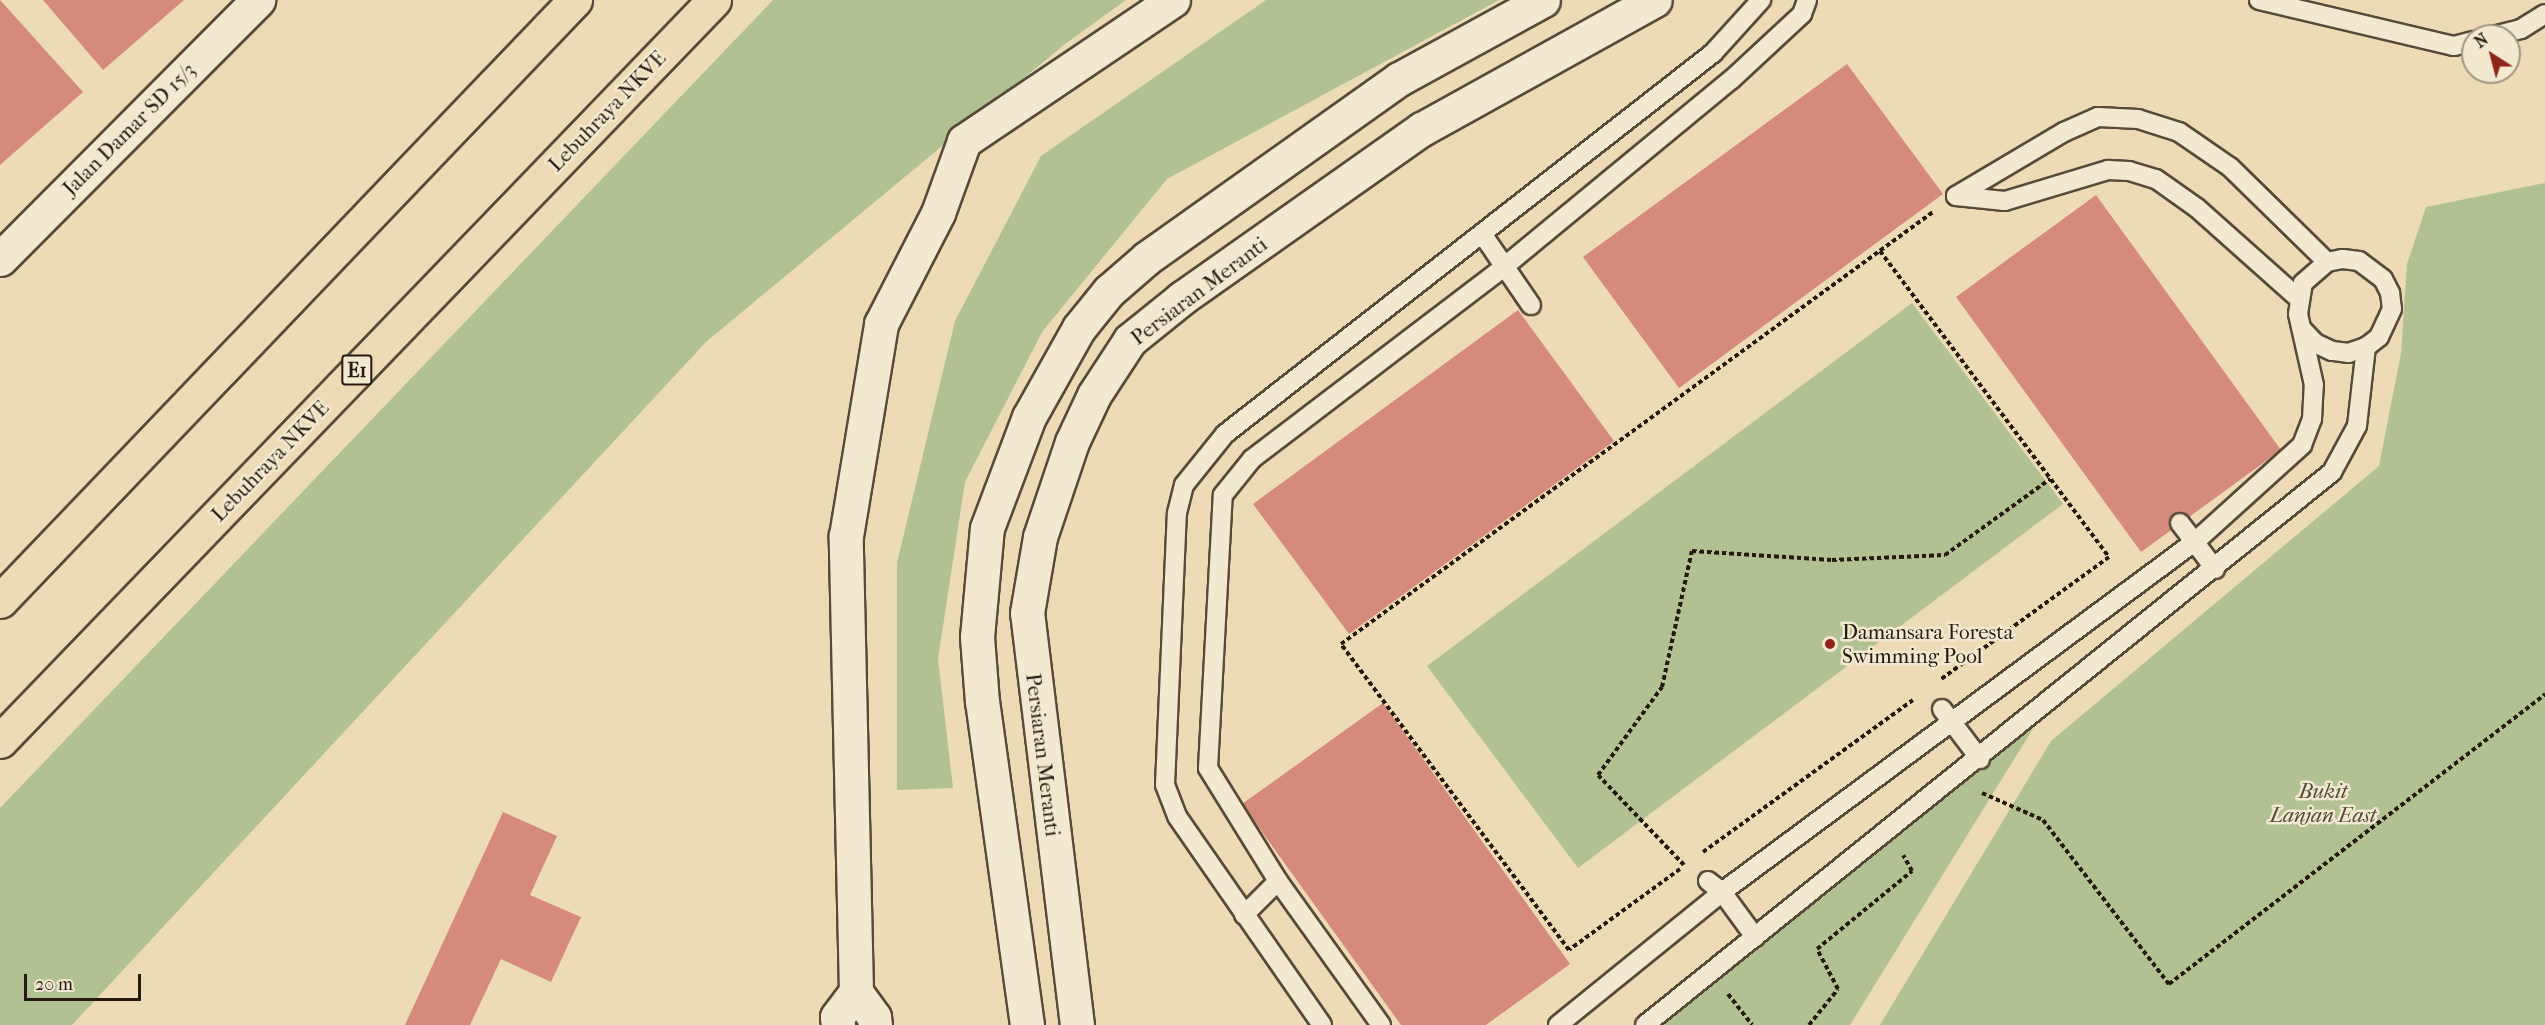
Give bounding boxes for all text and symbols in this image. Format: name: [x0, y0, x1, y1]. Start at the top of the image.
north arrow: [2461, 24, 2521, 84]
text: N: [2471, 29, 2492, 52]
street label: Lebuhraya NKVE: [543, 45, 671, 177]
street label: Jalan Damar SD 15/3: [57, 57, 201, 201]
street label: Persiaran Meranti: [1126, 232, 1272, 350]
road number: E1: [340, 353, 374, 387]
street label: Lebuhraya NKVE: [206, 395, 334, 527]
place label: Damansara Foresta Swimming Pool: [1842, 619, 2014, 669]
marker: Damansara Foresta Swimming Pool: [1823, 637, 1837, 651]
street label: Persiaran Meranti: [1020, 672, 1066, 838]
park label: Bukit Lanjan East: [2270, 778, 2376, 828]
scale bar: [27, 962, 144, 1000]
text: 20 m: [35, 974, 73, 995]

